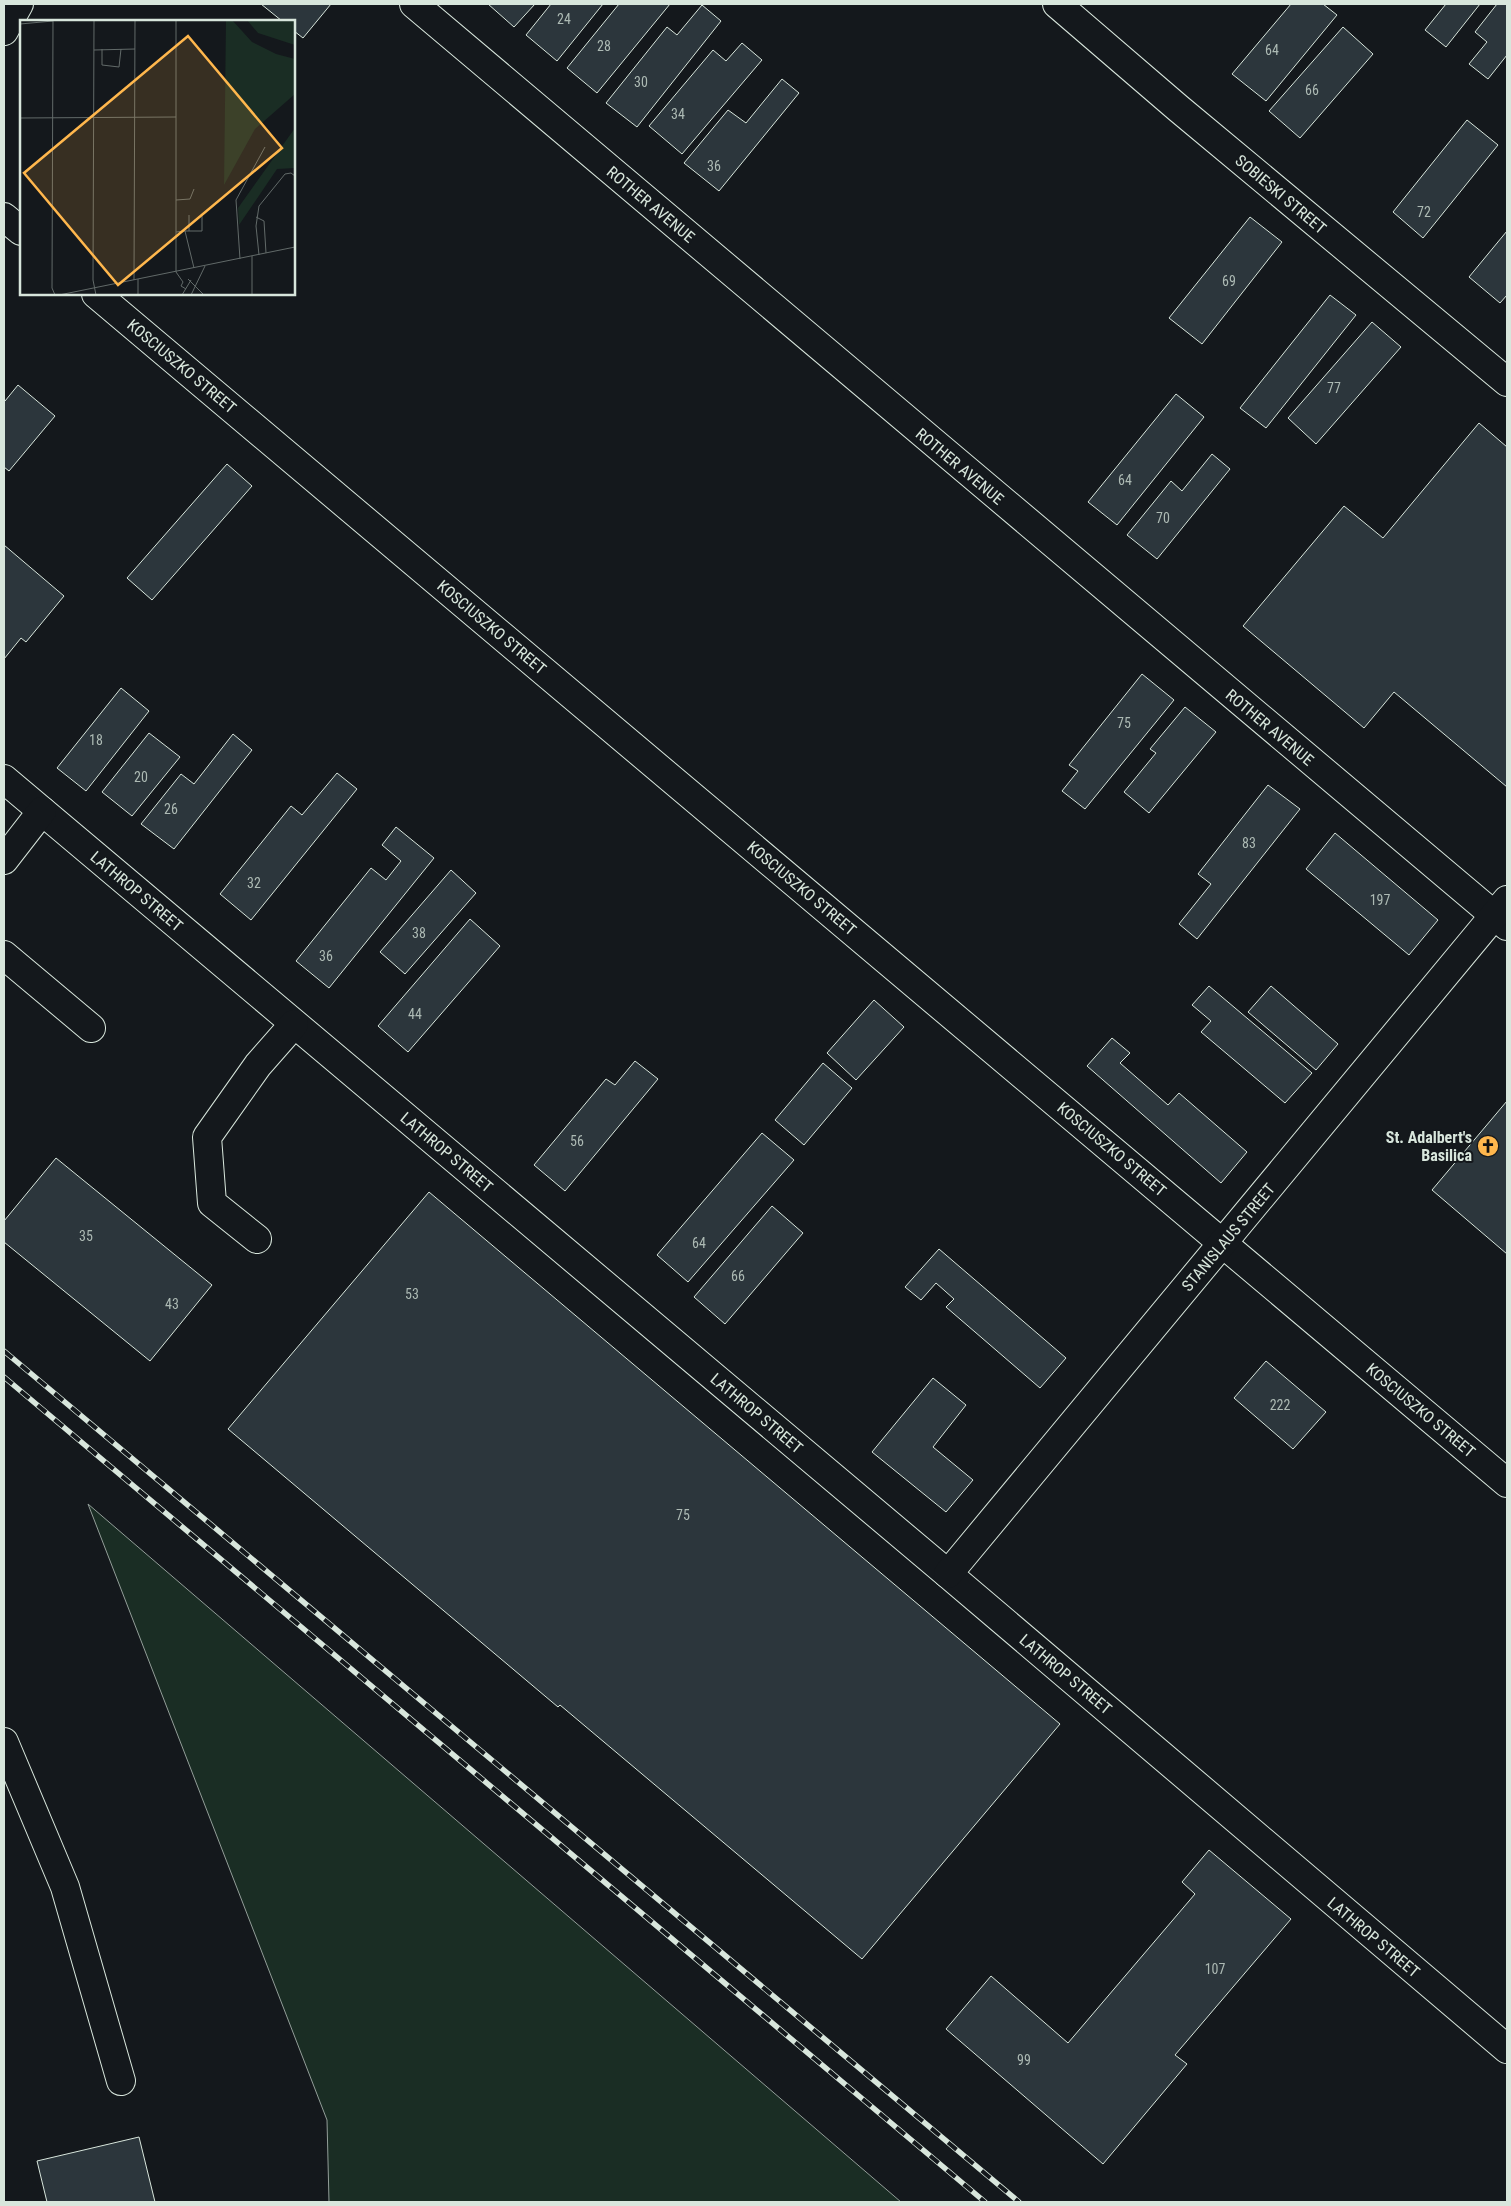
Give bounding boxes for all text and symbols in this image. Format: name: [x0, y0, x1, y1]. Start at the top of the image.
house number: 24: [557, 11, 571, 27]
inset map: [20, 20, 295, 295]
house number: 28: [597, 38, 611, 54]
house number: 64: [1265, 42, 1279, 58]
house number: 30: [634, 74, 648, 90]
house number: 66: [1305, 82, 1319, 98]
house number: 34: [671, 106, 685, 122]
street label: SOBIESKI STREET: [1231, 151, 1330, 238]
house number: 36: [707, 158, 721, 174]
street label: ROTHER AVENUE: [603, 162, 698, 247]
house number: 72: [1417, 204, 1431, 220]
house number: 69: [1222, 273, 1236, 289]
street label: KOSCIUSZKO STREET: [123, 315, 240, 418]
house number: 77: [1327, 380, 1341, 396]
street label: ROTHER AVENUE: [912, 424, 1007, 509]
house number: 64: [1118, 472, 1132, 488]
house number: 70: [1156, 510, 1170, 526]
street label: KOSCIUSZKO STREET: [433, 576, 550, 679]
street label: ROTHER AVENUE: [1222, 685, 1317, 770]
house number: 75: [1117, 715, 1131, 731]
house number: 18: [89, 732, 103, 748]
house number: 20: [134, 769, 148, 785]
house number: 26: [164, 801, 178, 817]
house number: 83: [1242, 835, 1256, 851]
street label: KOSCIUSZKO STREET: [743, 837, 860, 940]
street label: LATHROP STREET: [87, 847, 187, 935]
house number: 32: [247, 875, 261, 891]
house number: 197: [1370, 892, 1390, 908]
house number: 38: [412, 925, 426, 941]
house number: 36: [319, 948, 333, 964]
house number: 44: [408, 1006, 422, 1022]
street label: KOSCIUSZKO STREET: [1053, 1098, 1170, 1201]
street label: LATHROP STREET: [397, 1108, 497, 1196]
place label: St. Adalbert's Basilica: [1386, 1128, 1472, 1165]
house number: 56: [570, 1133, 584, 1149]
church icon: St. Adalbert's Basilica: [1476, 1134, 1500, 1158]
street label: STANISLAUS STREET: [1178, 1180, 1279, 1295]
house number: 35: [79, 1228, 93, 1244]
house number: 64: [692, 1235, 706, 1251]
house number: 66: [731, 1268, 745, 1284]
house number: 53: [405, 1286, 419, 1302]
house number: 43: [165, 1296, 179, 1312]
street label: KOSCIUSZKO STREET: [1362, 1359, 1479, 1462]
street label: LATHROP STREET: [707, 1369, 807, 1457]
house number: 222: [1270, 1397, 1290, 1413]
house number: 75: [676, 1507, 690, 1523]
street label: LATHROP STREET: [1016, 1630, 1116, 1718]
street label: LATHROP STREET: [1324, 1893, 1424, 1981]
house number: 107: [1205, 1961, 1225, 1977]
house number: 99: [1017, 2052, 1031, 2068]

